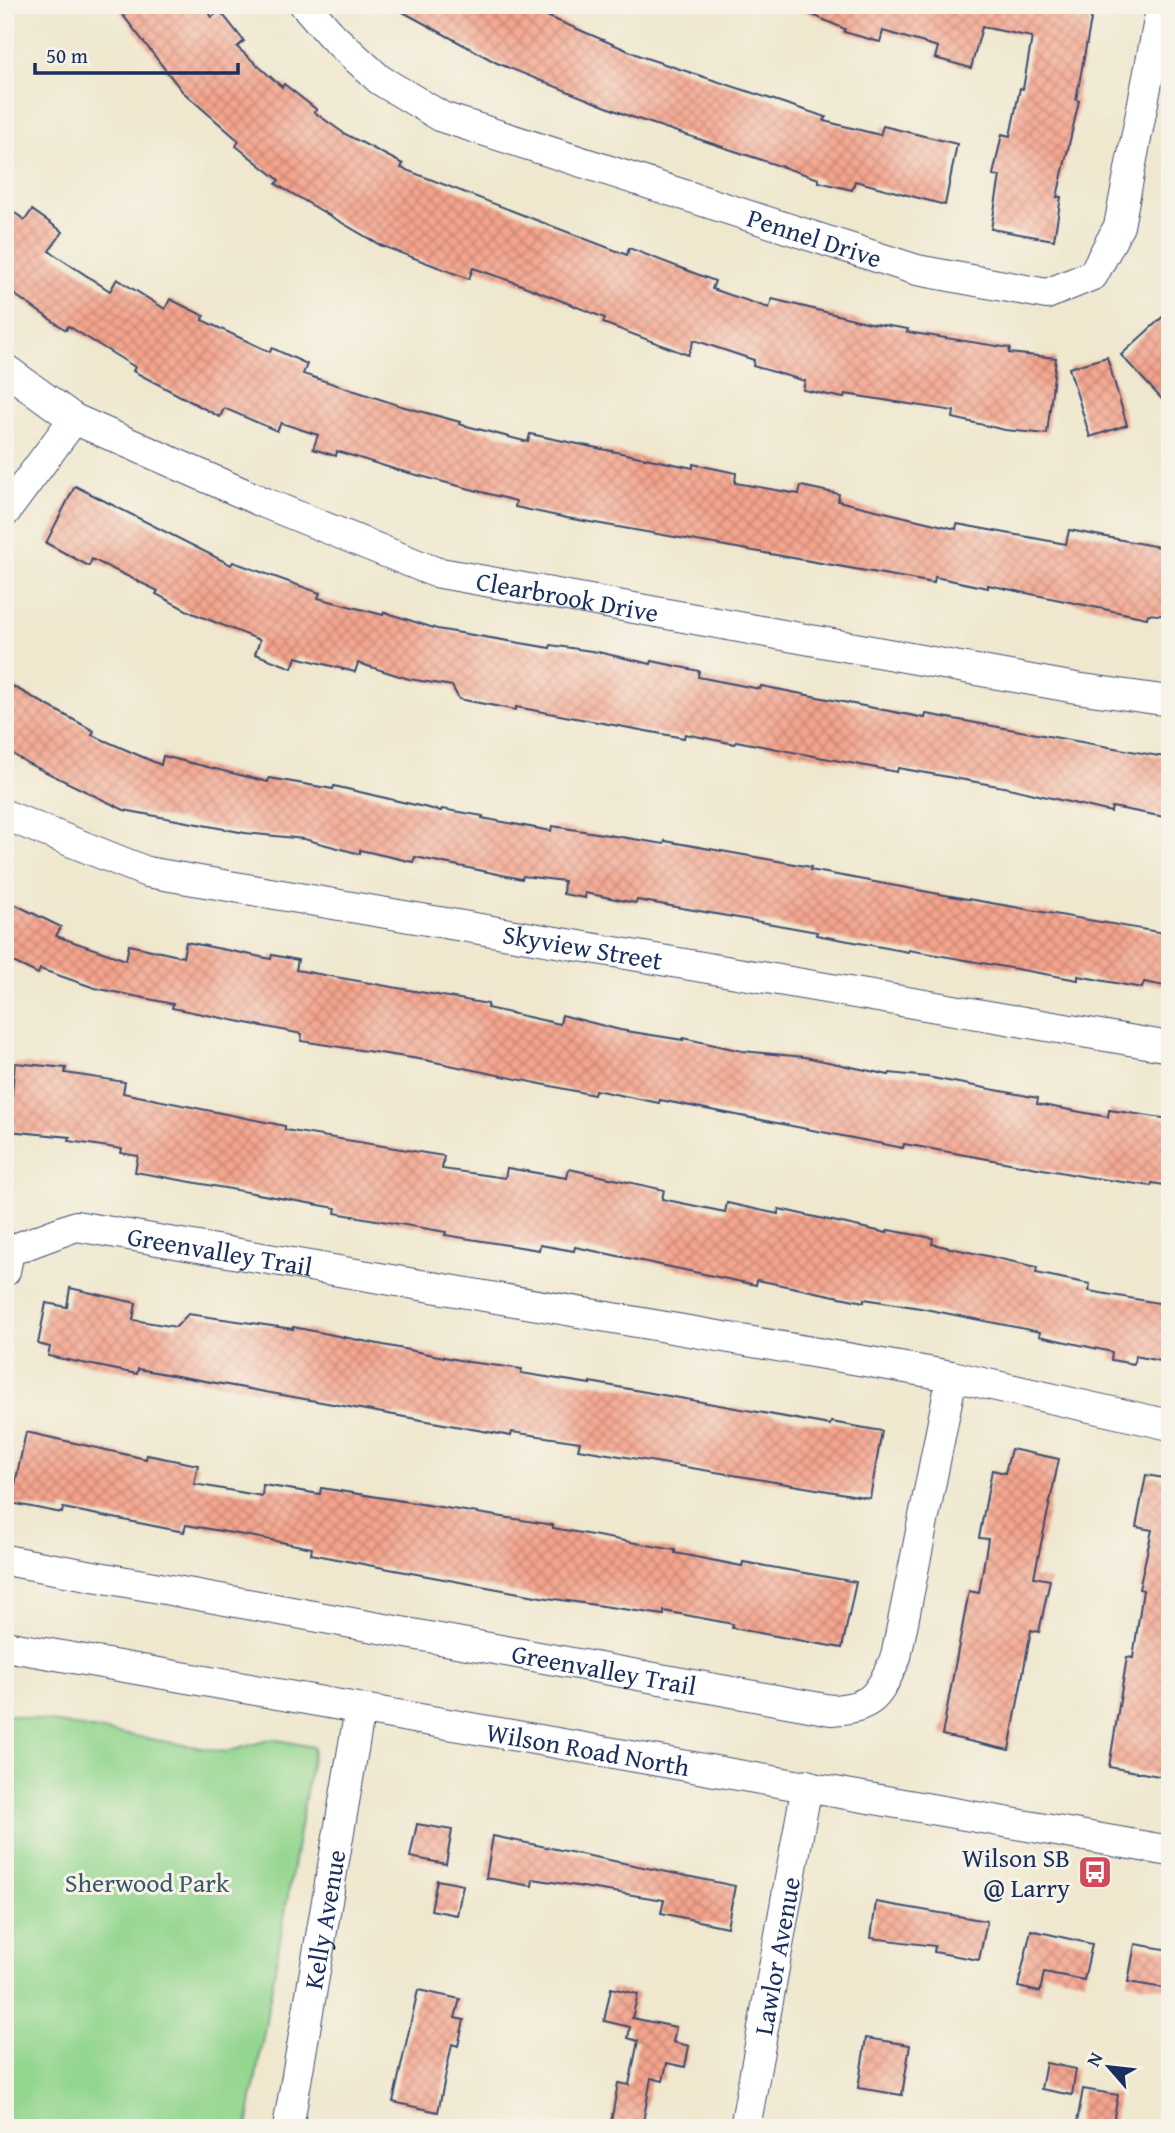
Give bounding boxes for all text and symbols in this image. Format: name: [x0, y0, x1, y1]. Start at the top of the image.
scale bar: [35, 32, 238, 76]
text: 50 m: [46, 40, 88, 71]
street label: Pennel Drive: [743, 197, 887, 277]
street label: Clearbrook Drive: [473, 560, 662, 632]
street label: Skyview Street: [500, 914, 665, 979]
street label: Greenvalley Trail: [125, 1216, 315, 1286]
street label: Greenvalley Trail: [509, 1633, 700, 1705]
street label: Wilson Road North: [483, 1712, 693, 1786]
place label: Wilson SB @ Larry: [962, 1838, 1070, 1907]
street label: Kelly Avenue: [293, 1846, 355, 1992]
bus stop icon: Wilson SB @ Larry: [1076, 1853, 1114, 1891]
park label: Sherwood Park: [65, 1863, 230, 1902]
street label: Lawlor Avenue: [743, 1874, 810, 2038]
north arrow: [1074, 2032, 1144, 2102]
text: N: [1079, 2047, 1109, 2071]

